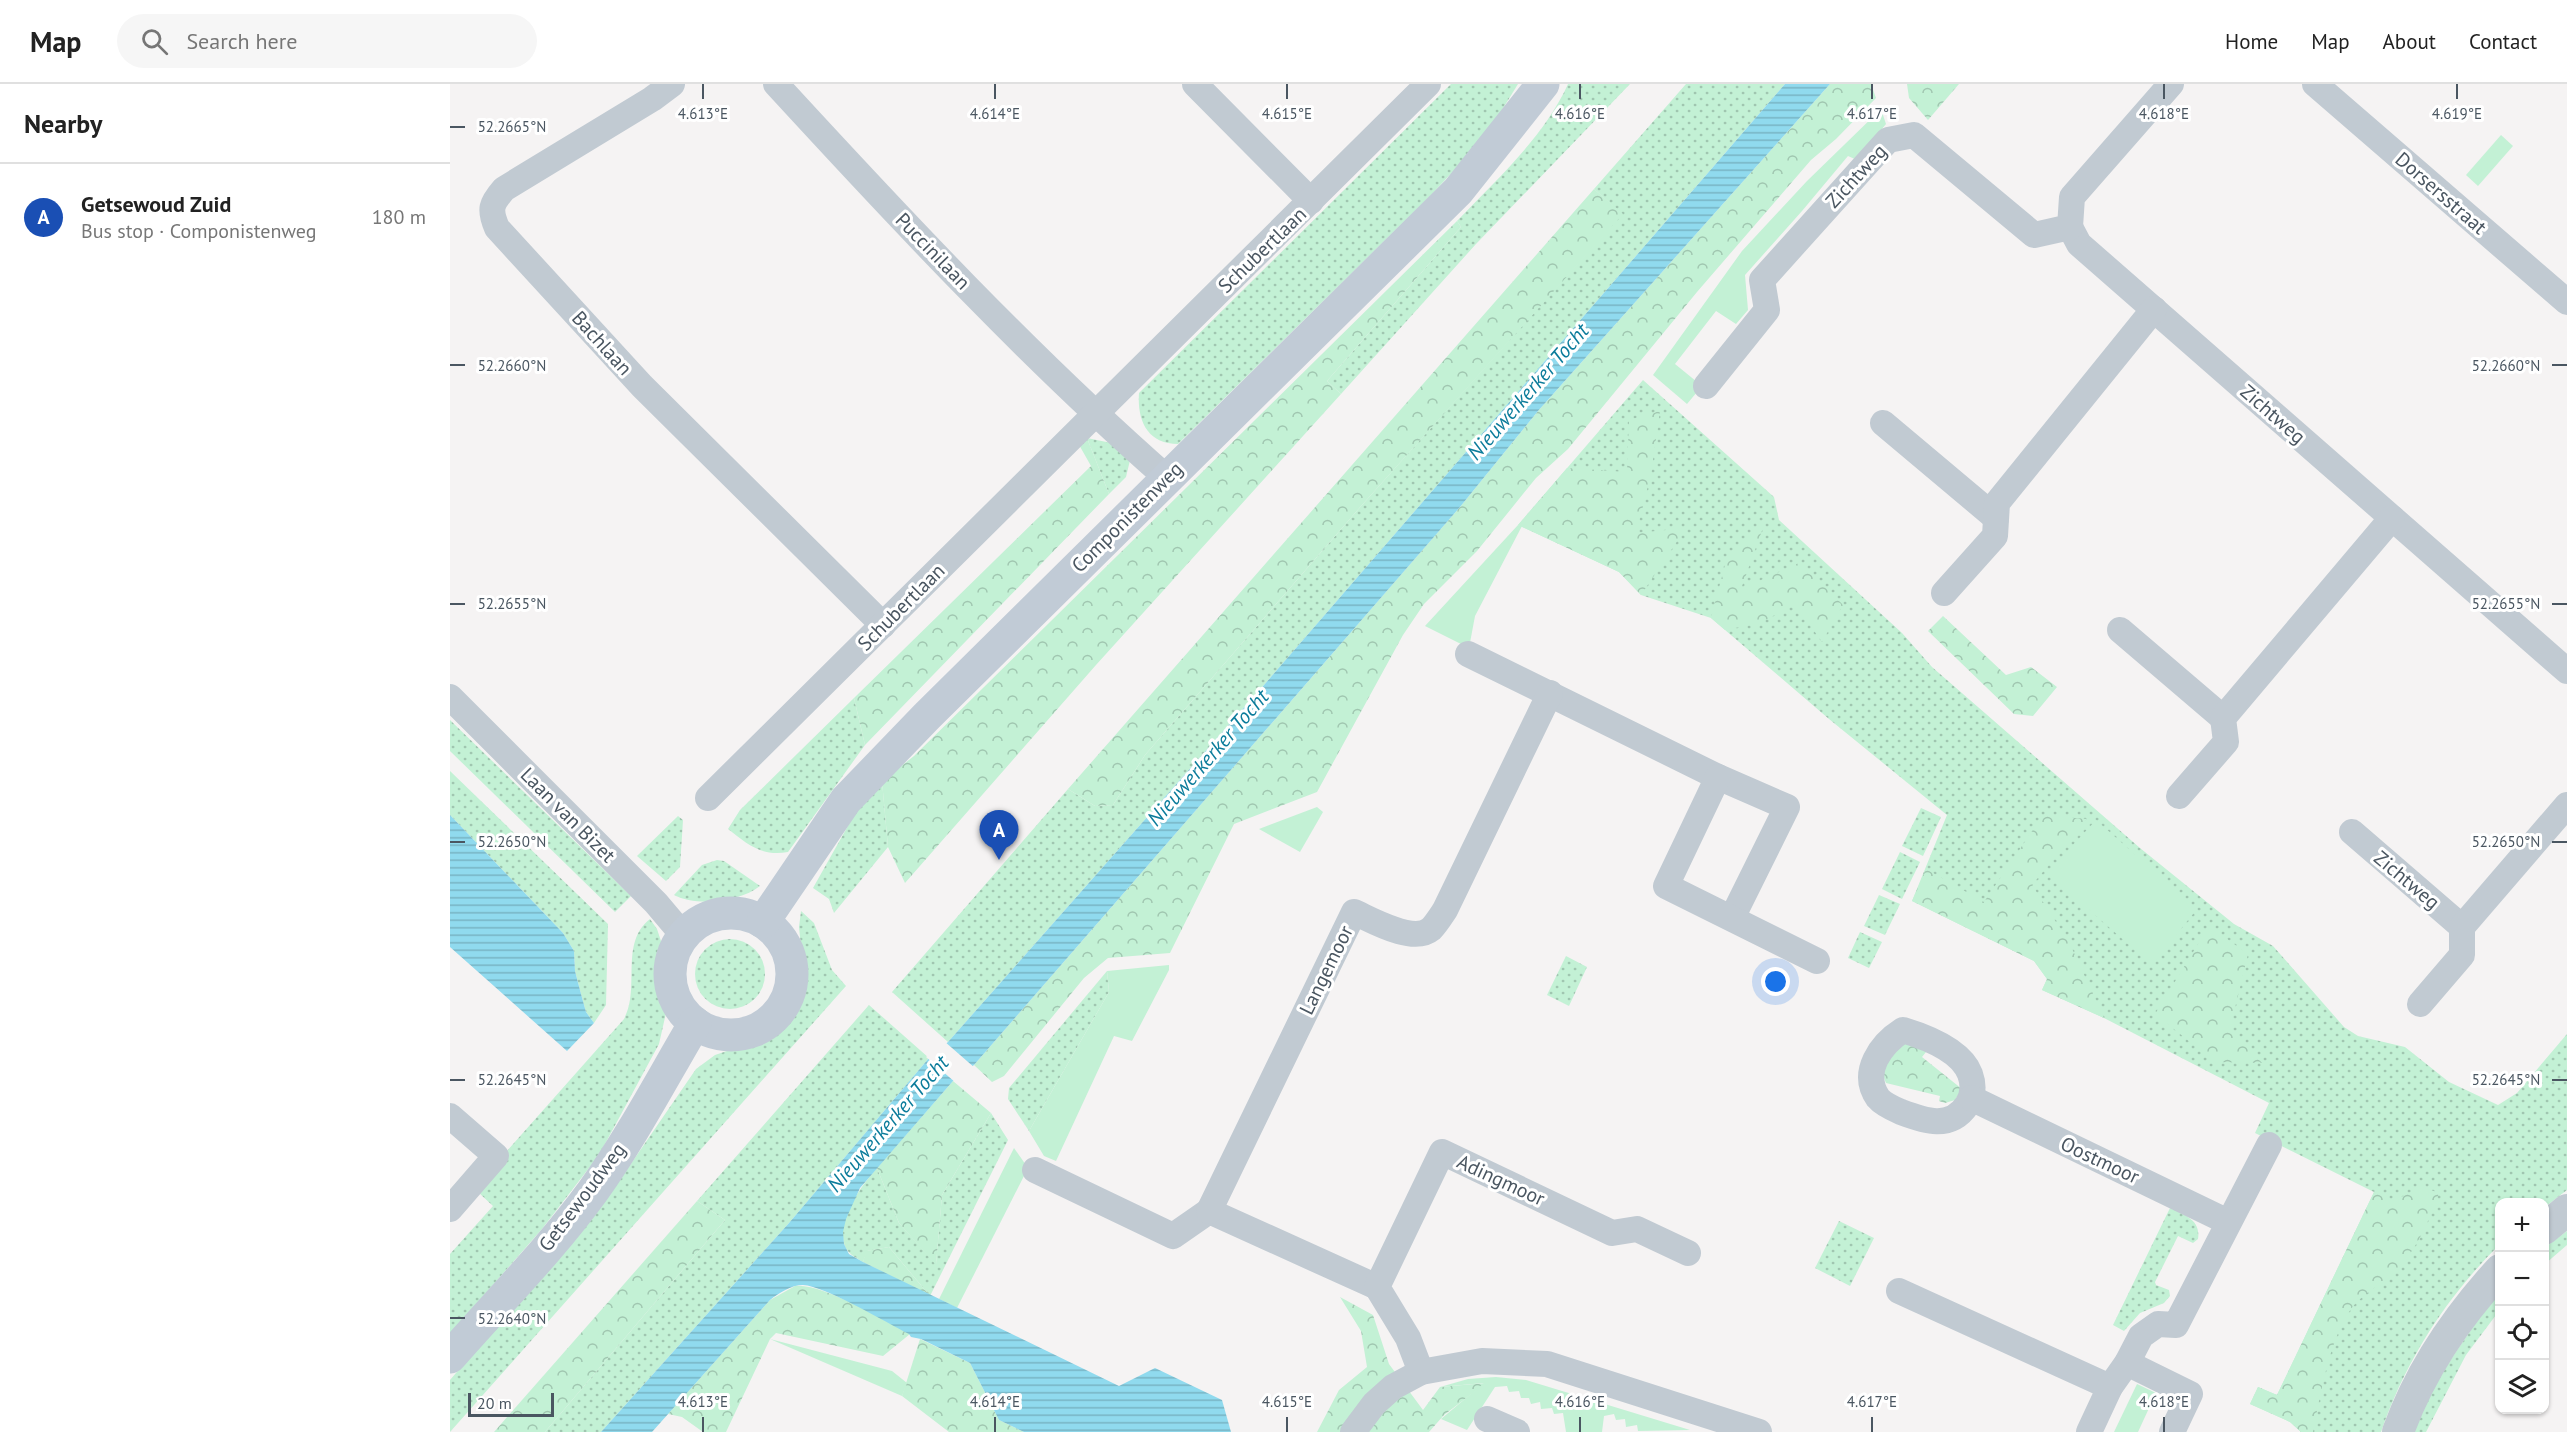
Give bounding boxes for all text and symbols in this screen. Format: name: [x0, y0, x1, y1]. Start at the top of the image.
search box: [117, 14, 537, 68]
text: Map: [30, 23, 81, 60]
icon: search: [138, 25, 171, 58]
text: Search here: [186, 27, 297, 55]
text: Home: [2225, 28, 2278, 55]
text: Map: [2311, 28, 2350, 55]
text: About: [2383, 28, 2436, 55]
text: Contact: [2469, 28, 2537, 55]
text: 4.613°E: [678, 104, 728, 123]
text: 4.614°E: [970, 104, 1020, 123]
text: 4.615°E: [1262, 104, 1312, 123]
text: 4.616°E: [1555, 104, 1605, 123]
text: 4.617°E: [1847, 104, 1897, 123]
text: 4.618°E: [2139, 104, 2189, 123]
text: 4.619°E: [2432, 104, 2482, 123]
text: Nearby: [24, 107, 102, 140]
text: 52.2665°N: [478, 117, 546, 136]
street label: Zichtweg: [1820, 139, 1892, 213]
street label: Dorsersstraat: [2390, 146, 2492, 240]
text: Getsewoud Zuid: [81, 190, 231, 218]
street label: Schubertlaan: [1212, 201, 1312, 299]
text: A: [37, 204, 50, 230]
text: 180 m: [372, 204, 426, 230]
street label: Puccinilaan: [890, 207, 976, 295]
text: Bus stop · Componistenweg: [81, 218, 317, 244]
street label: Bachlaan: [566, 305, 638, 381]
water label: Nieuwerkerker Tocht: [1461, 317, 1595, 465]
text: 52.2660°N: [478, 356, 546, 375]
text: 52.2660°N: [2472, 356, 2540, 375]
street label: Zichtweg: [2235, 379, 2311, 449]
street label: Componistenweg: [1066, 456, 1188, 578]
street label: Schubertlaan: [852, 558, 950, 656]
text: 52.2655°N: [478, 594, 546, 613]
text: 52.2655°N: [2472, 594, 2540, 613]
water label: Nieuwerkerker Tocht: [1141, 683, 1275, 831]
street label: Laan van Bizet: [515, 762, 621, 868]
pin: A: [980, 810, 1018, 860]
text: 52.2650°N: [478, 832, 546, 851]
text: 52.2650°N: [2472, 832, 2540, 851]
street label: Zichtweg: [2369, 845, 2445, 915]
street label: Langemoor: [1293, 921, 1359, 1019]
your location: [1761, 967, 1790, 996]
water label: Nieuwerkerker Tocht: [821, 1049, 955, 1197]
text: 52.2645°N: [478, 1070, 546, 1089]
text: 52.2645°N: [2472, 1070, 2540, 1089]
street label: Oostmoor: [2056, 1130, 2144, 1190]
street label: Getsewoudweg: [533, 1137, 631, 1257]
street label: Adingmoor: [1453, 1148, 1549, 1212]
map controls: [2495, 1198, 2549, 1414]
button: +: [2495, 1198, 2549, 1252]
button: −: [2495, 1252, 2549, 1306]
button: locate: [2495, 1306, 2549, 1360]
text: 52.2640°N: [478, 1309, 546, 1328]
button: layers: [2495, 1360, 2549, 1414]
scale bar: [468, 1390, 554, 1418]
text: 4.613°E: [678, 1392, 728, 1411]
text: 4.614°E: [970, 1392, 1020, 1411]
text: 4.615°E: [1262, 1392, 1312, 1411]
text: 4.616°E: [1555, 1392, 1605, 1411]
text: 4.617°E: [1847, 1392, 1897, 1411]
text: 4.618°E: [2139, 1392, 2189, 1411]
text: 20 m: [477, 1393, 512, 1413]

